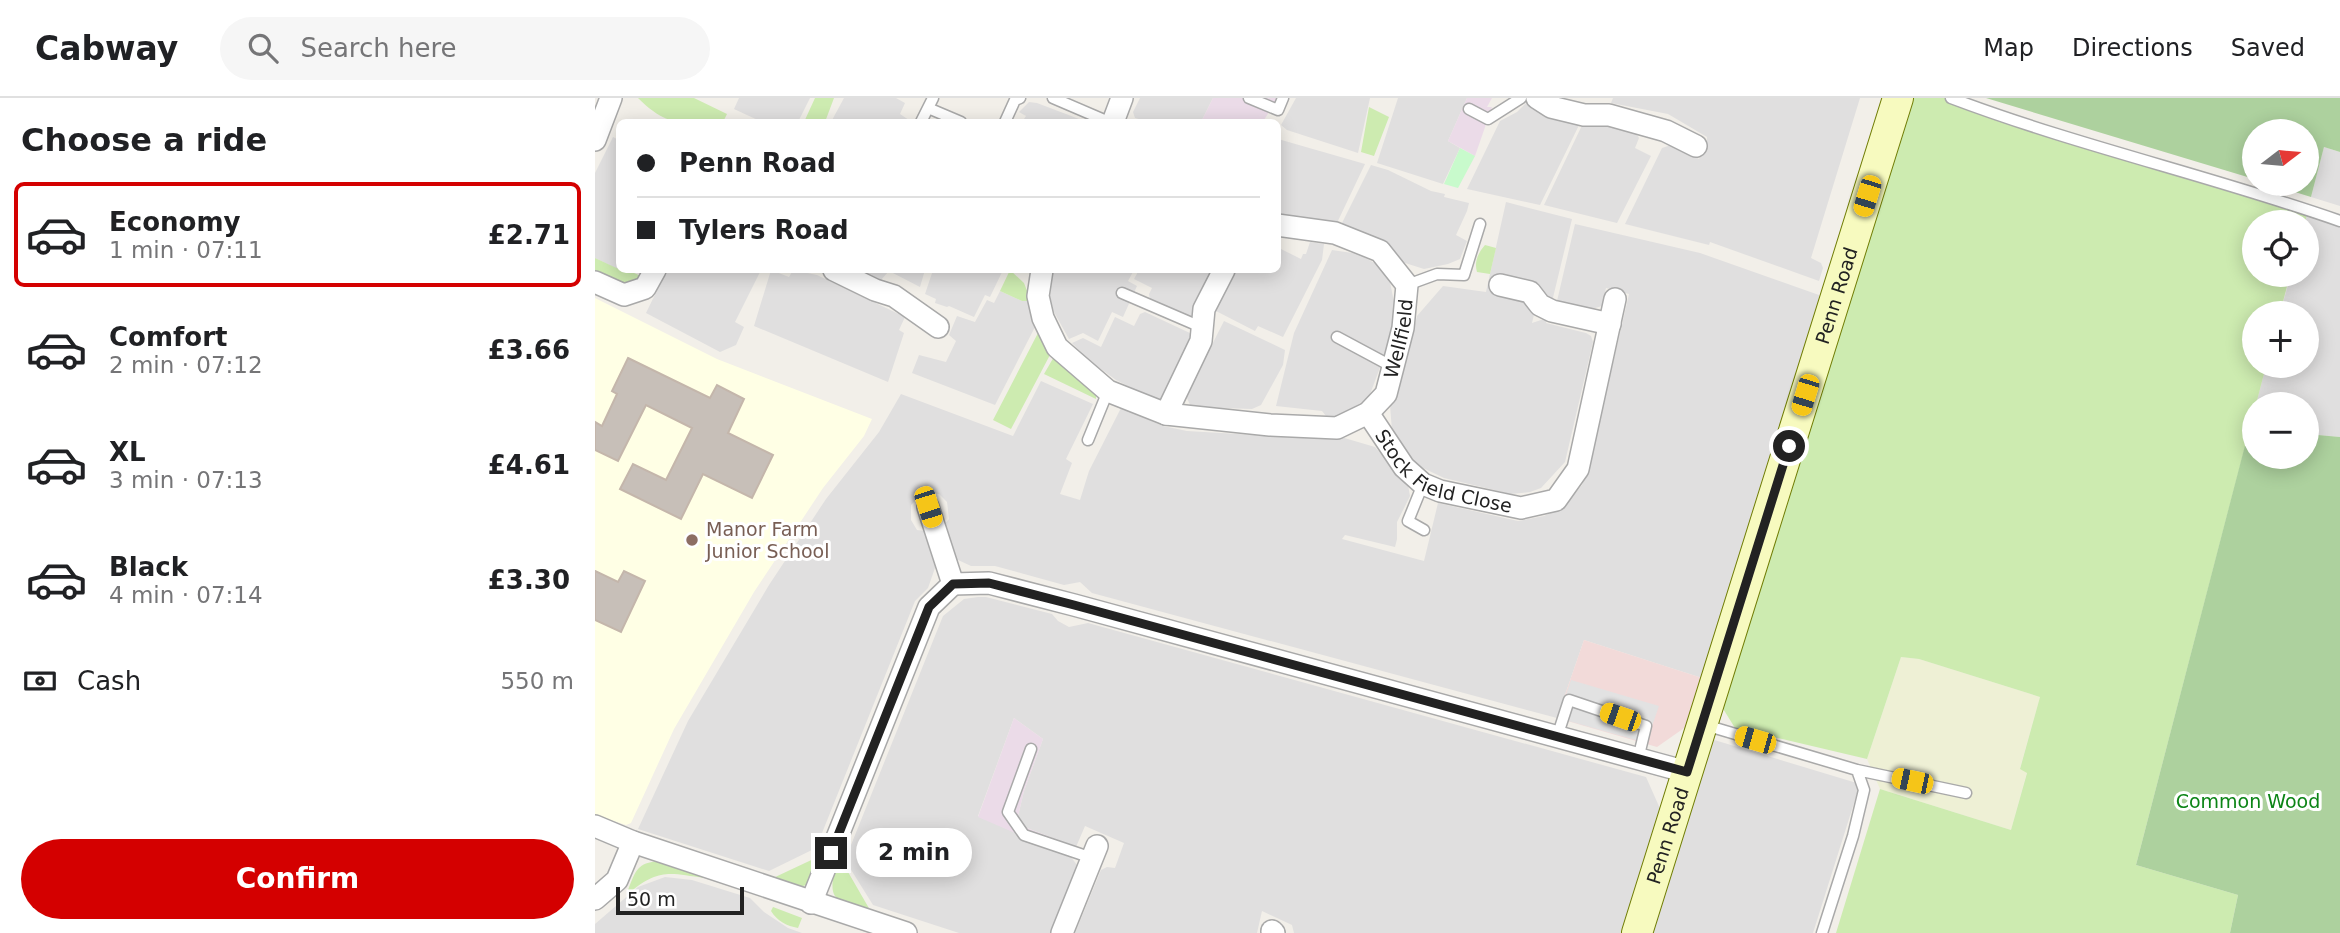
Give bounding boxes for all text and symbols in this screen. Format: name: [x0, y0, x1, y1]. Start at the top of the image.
search box: [220, 17, 710, 80]
text: Cabway: [35, 29, 178, 68]
icon: search: [244, 29, 282, 67]
text: Search here: [300, 33, 457, 63]
text: Map: [1983, 34, 2034, 62]
text: Directions: [2072, 34, 2193, 62]
text: Saved: [2231, 34, 2305, 62]
north arrow: [2242, 119, 2319, 196]
map controls: [2242, 119, 2319, 469]
text: Choose a ride: [21, 121, 267, 159]
text: Penn Road: [679, 148, 836, 178]
car: [1851, 173, 1884, 219]
icon: car: [25, 203, 88, 266]
text: Economy: [109, 207, 240, 237]
button: locate: [2242, 210, 2319, 287]
text: Tylers Road: [679, 215, 849, 245]
text: £2.71: [488, 220, 570, 250]
text: 1 min · 07:11: [109, 237, 263, 263]
street label: Penn Road: [1811, 244, 1862, 347]
street label: Wellfield: [1379, 298, 1417, 381]
button: +: [2242, 301, 2319, 378]
icon: car: [25, 318, 88, 381]
text: Comfort: [109, 322, 227, 352]
text: £3.66: [488, 335, 570, 365]
text: 2 min · 07:12: [109, 352, 263, 378]
car: [1789, 372, 1822, 418]
button: −: [2242, 392, 2319, 469]
street label: Stock Field Close: [1371, 425, 1514, 517]
route start: [1773, 430, 1805, 462]
icon: car: [25, 433, 88, 496]
text: XL: [109, 437, 146, 467]
text: £4.61: [488, 450, 570, 480]
text: 3 min · 07:13: [109, 467, 263, 493]
car: [912, 484, 945, 530]
place label: Manor Farm Junior School: [705, 518, 830, 562]
marker: Manor Farm Junior School: [684, 532, 700, 548]
icon: car: [25, 548, 88, 611]
text: Black: [109, 552, 188, 582]
text: £3.30: [488, 565, 570, 595]
text: 4 min · 07:14: [109, 582, 263, 608]
icon: cash: [21, 662, 59, 700]
text: Cash: [77, 666, 141, 696]
text: 550 m: [500, 668, 574, 694]
car: [1597, 700, 1644, 734]
car: [1732, 724, 1779, 756]
car: [1890, 766, 1935, 796]
street label: Penn Road: [1642, 784, 1693, 887]
park label: Common Wood: [2176, 790, 2320, 812]
callout: 2 min: [855, 828, 971, 878]
route end: [815, 837, 847, 869]
button: Confirm: [21, 839, 574, 919]
text: 2 min: [878, 839, 950, 865]
scale bar: [616, 884, 744, 916]
text: 50 m: [627, 888, 676, 910]

